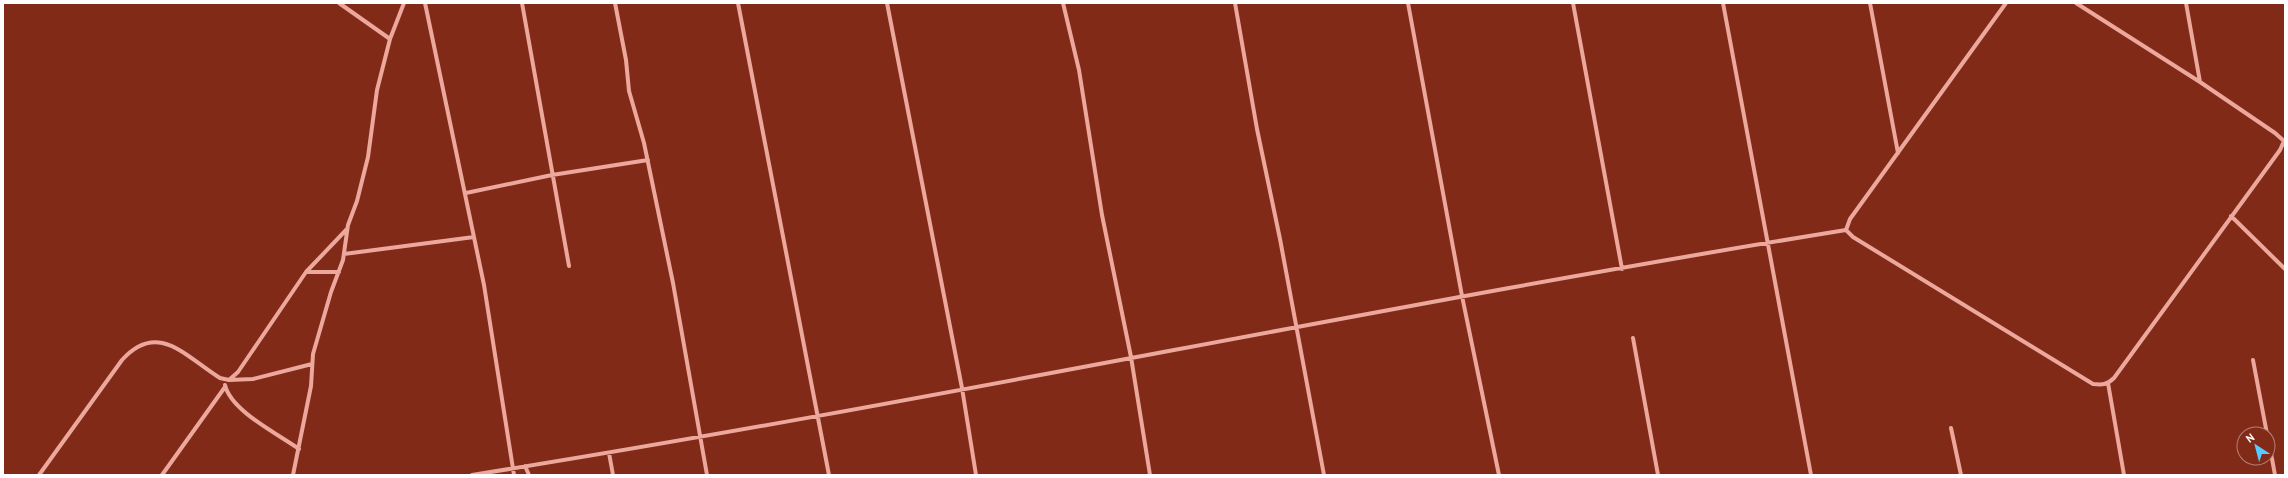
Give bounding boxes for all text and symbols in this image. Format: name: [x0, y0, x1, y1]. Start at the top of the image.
north arrow: [2236, 426, 2276, 466]
text: N: [2243, 430, 2257, 446]

